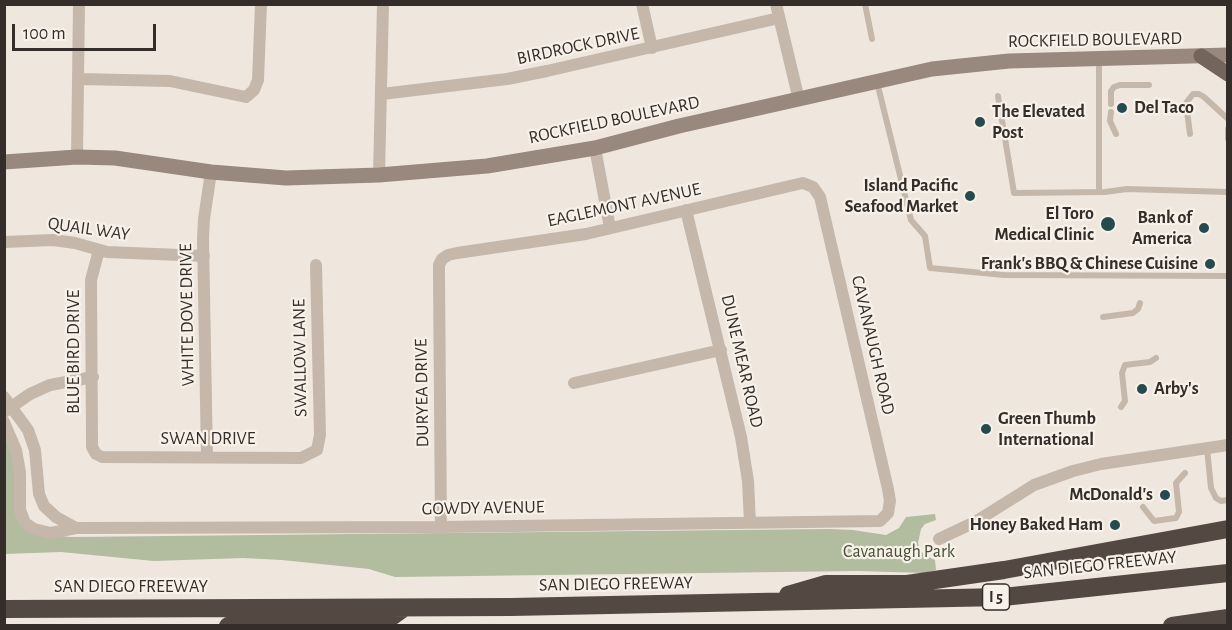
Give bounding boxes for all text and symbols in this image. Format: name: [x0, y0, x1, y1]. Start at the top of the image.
scale bar: [15, 12, 159, 50]
street label: BIRDROCK DRIVE: [515, 22, 641, 70]
text: 100 m: [23, 25, 66, 43]
street label: ROCKFIELD BOULEVARD: [1008, 28, 1182, 52]
street label: ROCKFIELD BOULEVARD: [527, 91, 701, 149]
place label: Del Taco: [1134, 97, 1194, 119]
place label: The Elevated Post: [992, 101, 1085, 144]
marker: Del Taco: [1115, 101, 1129, 115]
marker: The Elevated Post: [973, 115, 987, 129]
place label: Island Pacific Seafood Market: [845, 175, 958, 218]
street label: EAGLEMONT AVENUE: [545, 178, 703, 232]
marker: Island Pacific Seafood Market: [963, 189, 977, 203]
place label: El Toro Medical Clinic: [994, 203, 1094, 246]
place label: Bank of America: [1132, 207, 1192, 250]
street label: QUAIL WAY: [46, 213, 132, 245]
marker: El Toro Medical Clinic: [1099, 215, 1117, 233]
marker: Bank of America: [1197, 221, 1211, 235]
street label: WHITE DOVE DRIVE: [175, 243, 199, 387]
place label: Frank's BBQ & Chinese Cuisine: [981, 253, 1198, 275]
marker: Frank's BBQ & Chinese Cuisine: [1203, 257, 1217, 271]
street label: CAVANAUGH ROAD: [846, 273, 900, 417]
street label: BLUE BIRD DRIVE: [63, 290, 85, 414]
street label: DUNE MEAR ROAD: [716, 292, 768, 430]
street label: SWALLOW LANE: [288, 299, 312, 417]
street label: DURYEA DRIVE: [410, 338, 434, 448]
place label: Arby's: [1154, 378, 1199, 400]
marker: Arby's: [1135, 382, 1149, 396]
place label: Green Thumb International: [998, 408, 1096, 450]
marker: Green Thumb International: [979, 422, 993, 436]
street label: SWAN DRIVE: [161, 428, 255, 450]
place label: McDonald's: [1069, 484, 1153, 506]
marker: McDonald's: [1158, 488, 1172, 502]
street label: GOWDY AVENUE: [422, 496, 544, 520]
place label: Honey Baked Ham: [970, 514, 1103, 536]
marker: Honey Baked Ham: [1108, 518, 1122, 532]
park label: Cavanaugh Park: [843, 541, 955, 563]
street label: SAN DIEGO FREEWAY: [1022, 546, 1178, 584]
street label: SAN DIEGO FREEWAY: [539, 572, 693, 596]
street label: SAN DIEGO FREEWAY: [54, 576, 208, 598]
road number: I 5: [982, 584, 1010, 610]

